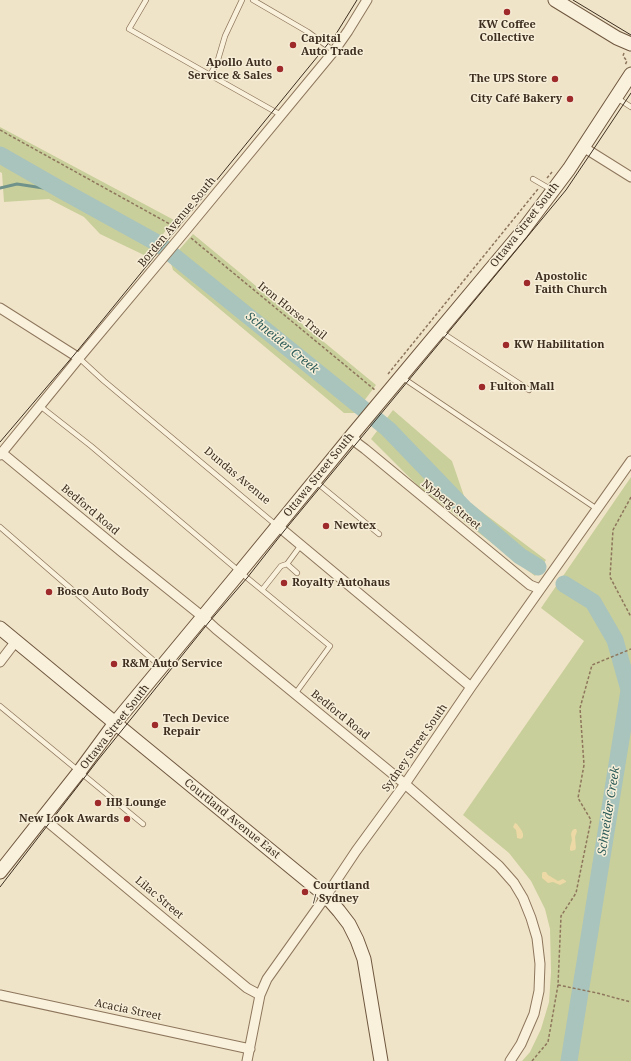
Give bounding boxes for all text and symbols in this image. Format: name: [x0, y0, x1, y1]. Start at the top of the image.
marker: KW Coffee Collective: [502, 7, 512, 17]
place label: KW Coffee Collective: [478, 18, 536, 44]
place label: Capital Auto Trade: [301, 32, 363, 58]
marker: Capital Auto Trade: [288, 40, 298, 50]
place label: Apollo Auto Service & Sales: [188, 56, 272, 82]
marker: Apollo Auto Service & Sales: [275, 64, 285, 74]
place label: The UPS Store: [469, 72, 547, 86]
marker: The UPS Store: [550, 74, 560, 84]
place label: City Café Bakery: [470, 92, 562, 106]
marker: City Café Bakery: [565, 94, 575, 104]
street label: Borden Avenue South: [135, 174, 219, 270]
street label: Ottawa Street South: [488, 180, 562, 270]
place label: Apostolic Faith Church: [535, 270, 607, 296]
marker: Apostolic Faith Church: [522, 278, 532, 288]
street label: Iron Horse Trail: [255, 279, 329, 343]
water label: Schneider Creek: [243, 309, 321, 377]
place label: KW Habilitation: [514, 338, 605, 352]
marker: KW Habilitation: [501, 340, 511, 350]
place label: Fulton Mall: [490, 380, 554, 394]
marker: Fulton Mall: [477, 382, 487, 392]
street label: Ottawa Street South: [281, 430, 357, 520]
street label: Dundas Avenue: [201, 445, 273, 507]
street label: Nyberg Street: [419, 477, 483, 533]
street label: Bedford Road: [58, 482, 122, 538]
place label: Newtex: [334, 519, 376, 533]
marker: Newtex: [321, 521, 331, 531]
place label: Royalty Autohaus: [292, 576, 390, 590]
marker: Royalty Autohaus: [279, 578, 289, 588]
place label: Bosco Auto Body: [57, 585, 149, 599]
marker: Bosco Auto Body: [44, 587, 54, 597]
place label: R&M Auto Service: [122, 657, 222, 671]
marker: R&M Auto Service: [109, 659, 119, 669]
street label: Ottawa Street South: [78, 682, 152, 772]
street label: Bedford Road: [308, 687, 372, 743]
street label: Sydney Street South: [380, 701, 450, 795]
place label: Tech Device Repair: [163, 712, 229, 738]
marker: Tech Device Repair: [150, 720, 160, 730]
water label: Schneider Creek: [595, 766, 623, 856]
street label: Courtland Avenue East: [181, 776, 283, 862]
place label: HB Lounge: [106, 796, 166, 810]
marker: HB Lounge: [93, 798, 103, 808]
place label: New Look Awards: [19, 812, 119, 826]
marker: New Look Awards: [122, 814, 132, 824]
street label: Lilac Street: [132, 874, 186, 922]
place label: Courtland / Sydney: [313, 879, 370, 905]
marker: Courtland / Sydney: [300, 887, 310, 897]
street label: Acacia Street: [93, 996, 163, 1024]

